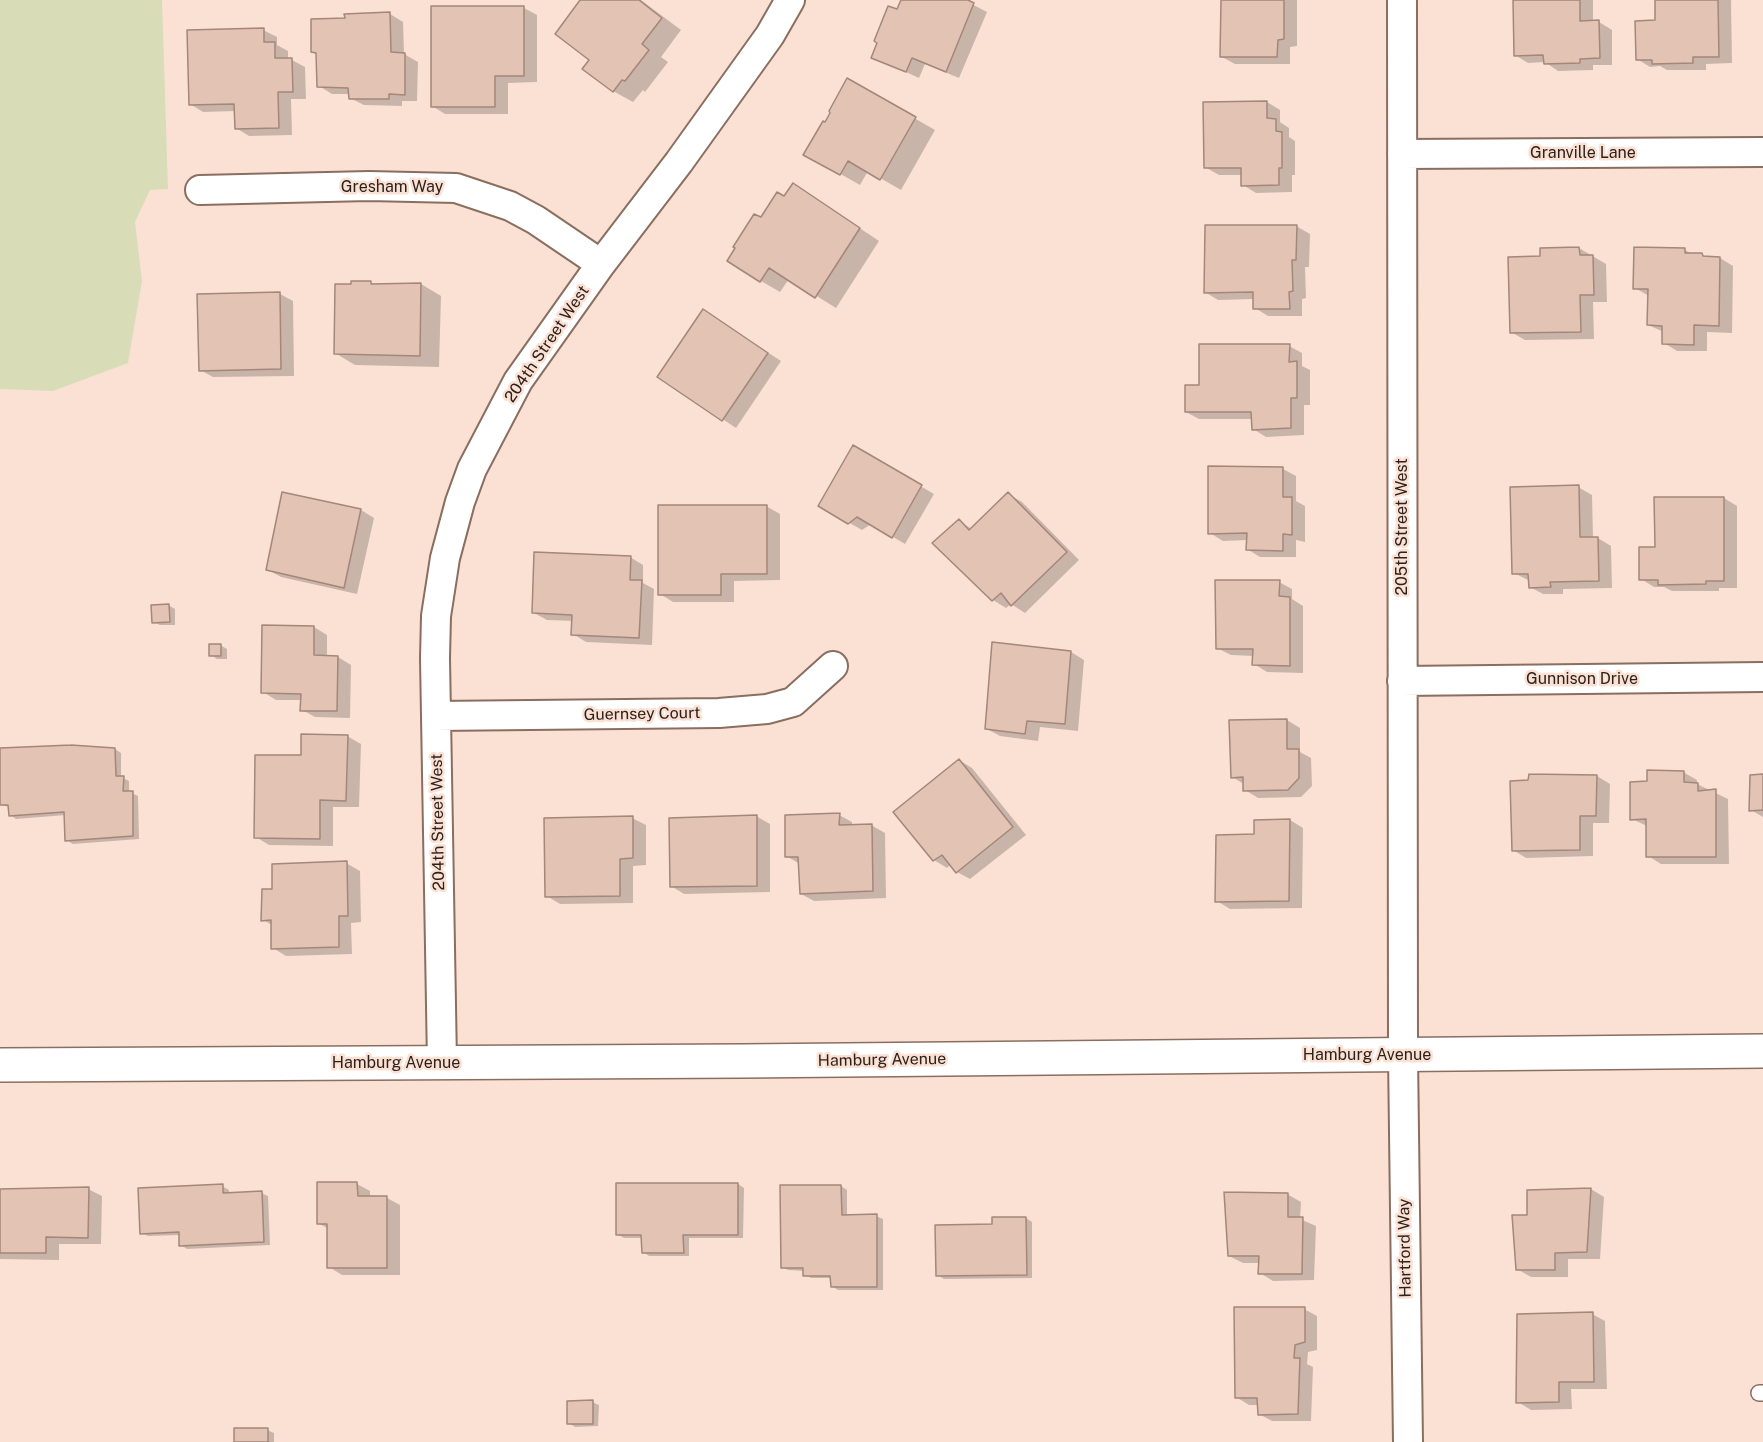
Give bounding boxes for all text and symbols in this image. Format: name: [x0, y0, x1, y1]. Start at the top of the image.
street label: Granville Lane: [1530, 143, 1636, 163]
street label: Gresham Way: [341, 177, 443, 197]
street label: 204th Street West: [501, 282, 593, 406]
street label: 205th Street West: [1392, 458, 1412, 596]
street label: Gunnison Drive: [1526, 669, 1638, 689]
street label: Guernsey Court: [584, 703, 700, 725]
street label: 204th Street West: [427, 753, 449, 891]
street label: Hamburg Avenue: [1303, 1045, 1431, 1065]
street label: Hamburg Avenue: [818, 1049, 946, 1071]
street label: Hamburg Avenue: [332, 1053, 460, 1073]
street label: Hartford Way: [1395, 1198, 1415, 1298]

